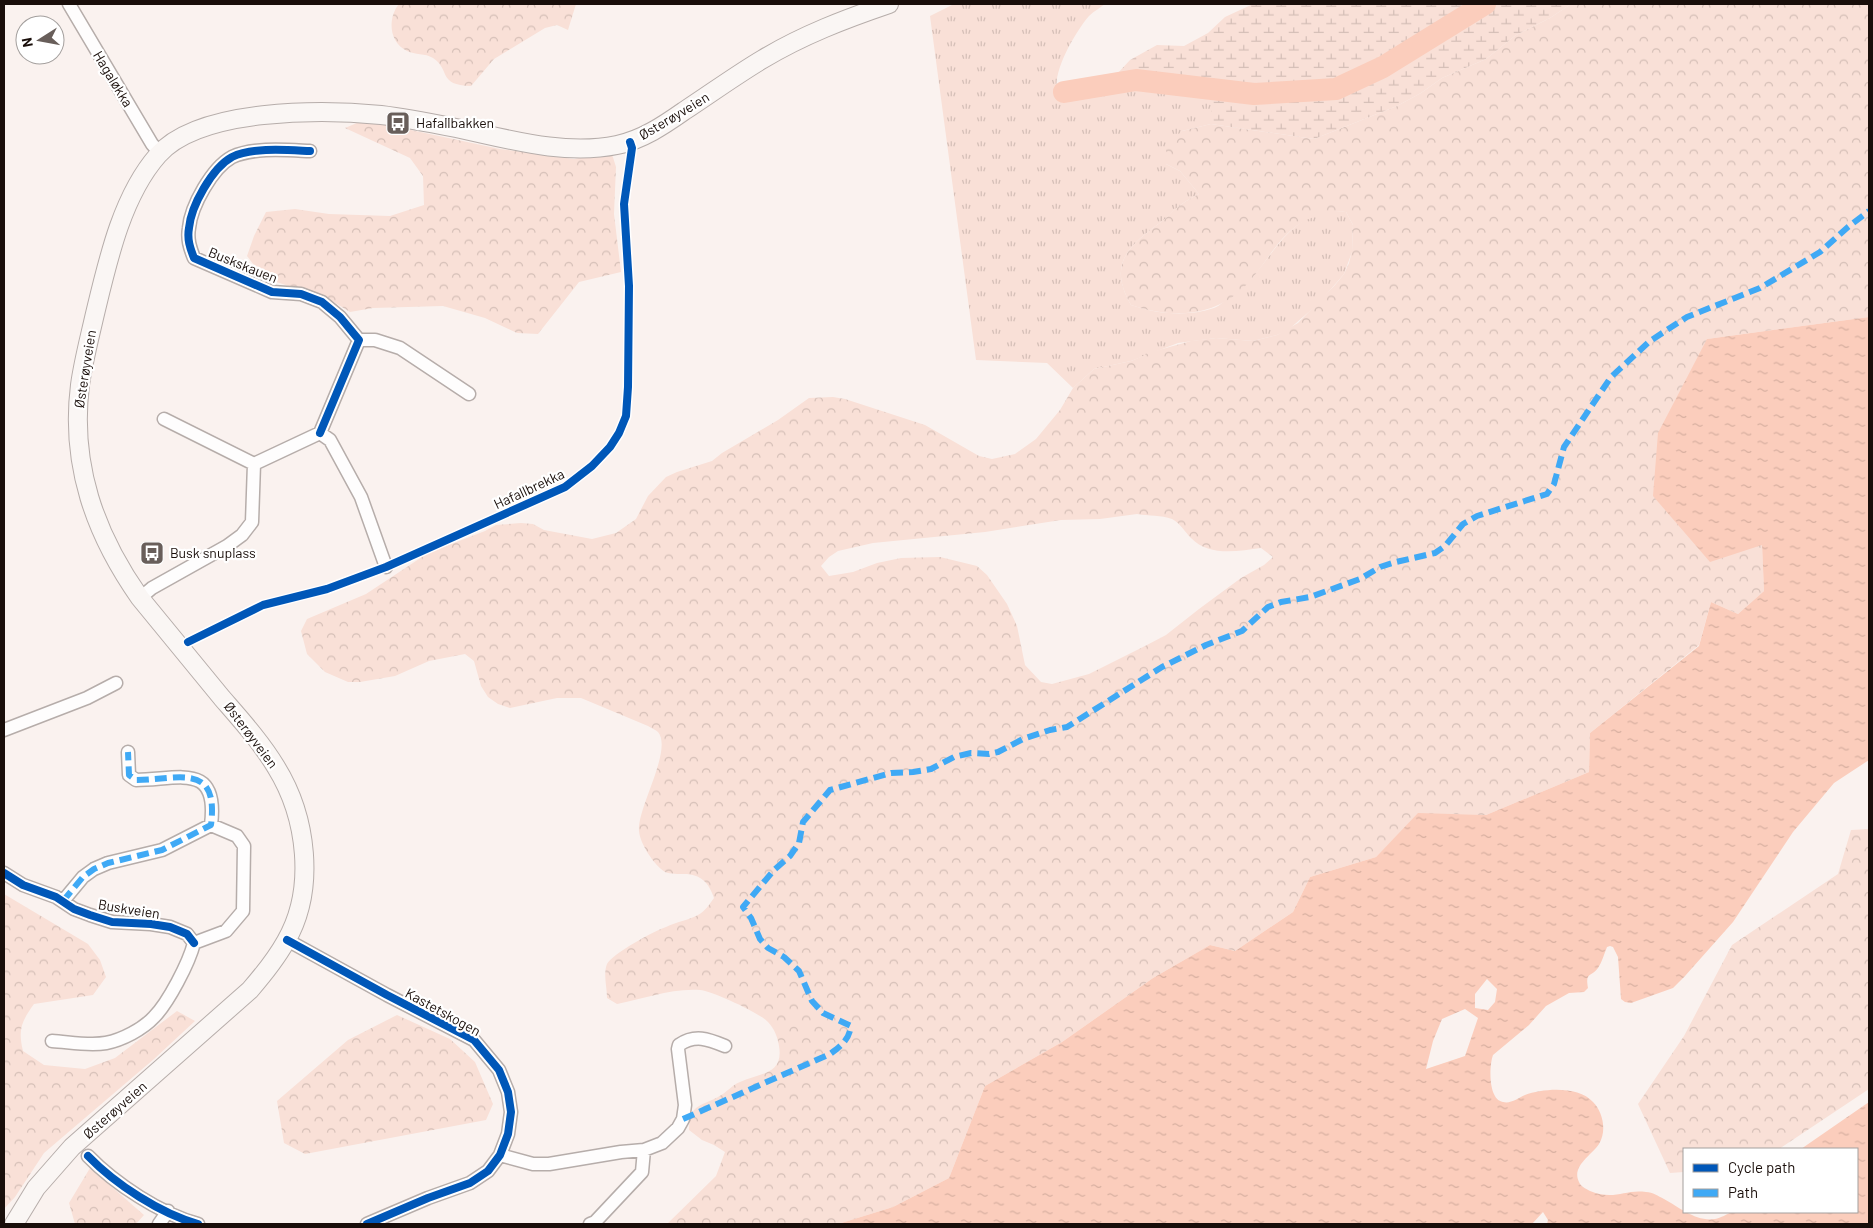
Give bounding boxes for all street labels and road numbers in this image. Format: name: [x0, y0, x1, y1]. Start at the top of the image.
street label: Hagaløkka: [90, 48, 137, 110]
street label: Østerøyveien: [636, 88, 712, 143]
street label: Buskskauen: [206, 243, 280, 286]
street label: Østerøyveien: [70, 329, 99, 409]
street label: Hafallbrekka: [491, 465, 567, 512]
street label: Østerøyveien: [221, 698, 282, 771]
street label: Buskveien: [97, 895, 161, 922]
street label: Kastetskogen: [403, 984, 484, 1039]
street label: Østerøyveien: [79, 1077, 150, 1142]

